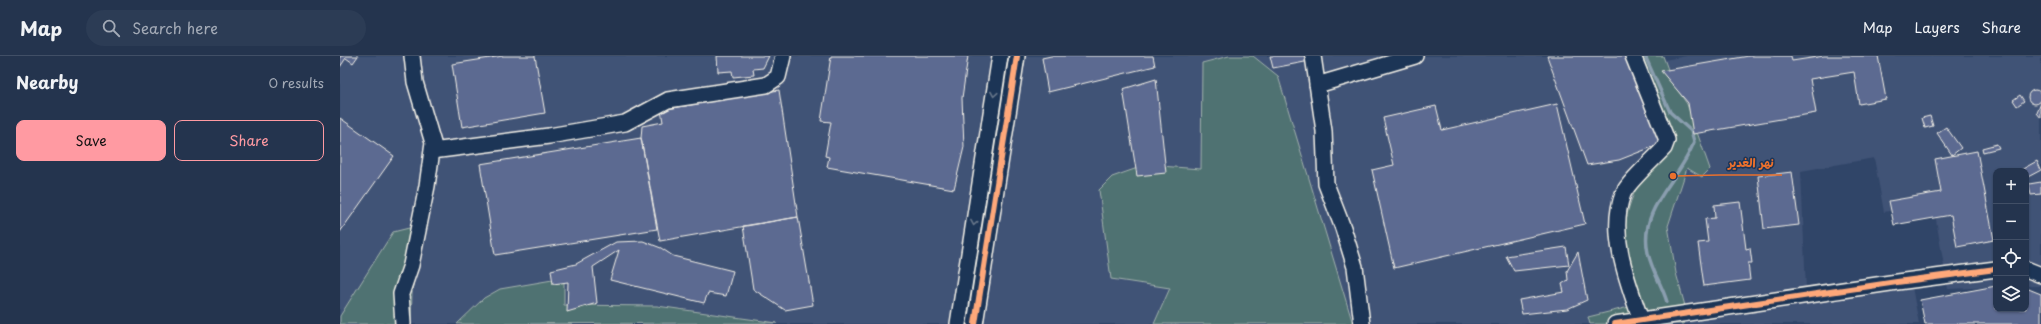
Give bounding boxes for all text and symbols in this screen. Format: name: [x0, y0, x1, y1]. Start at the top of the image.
search box: [86, 10, 366, 46]
text: Map: [20, 14, 62, 42]
text: Search here: [132, 16, 218, 39]
icon: search: [100, 17, 122, 39]
text: Map: [1863, 17, 1893, 38]
text: Layers: [1915, 17, 1960, 38]
text: Share: [1982, 17, 2021, 38]
text: Nearby: [16, 69, 78, 95]
text: 0 results: [269, 73, 324, 92]
one-way arrow: [990, 91, 999, 98]
button: Save: [16, 120, 166, 161]
button: Share: [174, 120, 324, 161]
callout: نهر الغدير: [1720, 151, 1782, 175]
text: نهر الغدير: [1727, 153, 1774, 171]
map controls: [1993, 168, 2029, 312]
button: +: [1993, 168, 2029, 204]
button: −: [1993, 204, 2029, 240]
one-way arrow: [970, 220, 979, 226]
button: locate: [1993, 240, 2029, 276]
button: layers: [1993, 276, 2029, 312]

